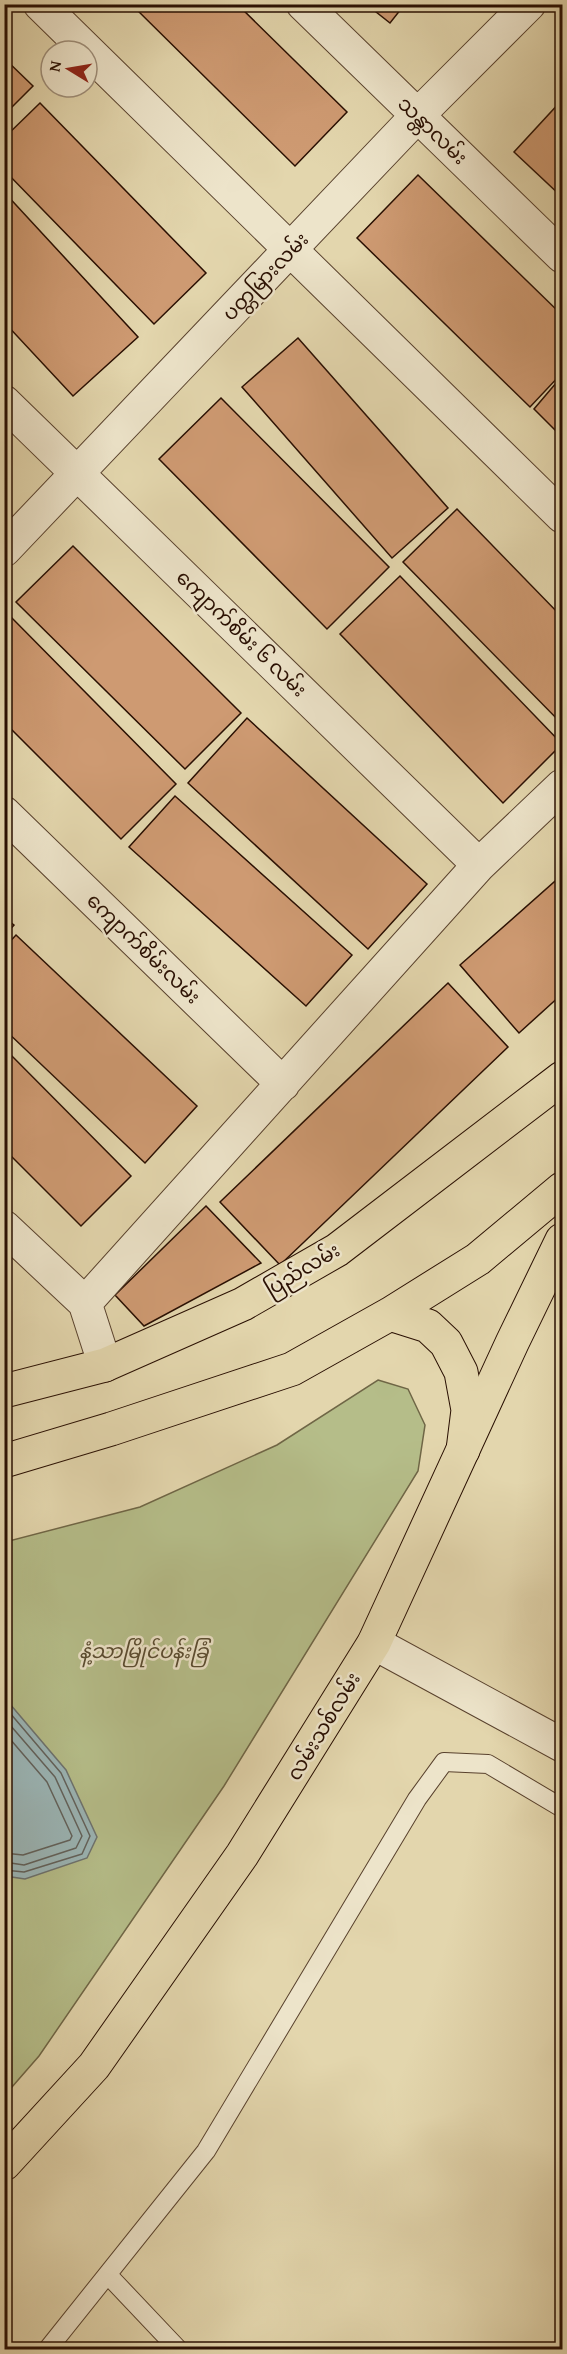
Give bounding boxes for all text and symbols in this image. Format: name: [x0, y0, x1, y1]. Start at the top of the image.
north arrow: [39, 39, 99, 99]
text: N: [41, 58, 67, 74]
street label: သန္တာလမ်း: [390, 89, 474, 172]
street label: ပတ္တမြားလမ်း: [215, 225, 316, 328]
street label: ကျောက်စိမ်း ၆ လမ်း: [169, 563, 314, 704]
street label: ကျောက်စိမ်းလမ်း: [79, 886, 207, 1011]
street label: ပြည်လမ်း: [259, 1235, 346, 1305]
park label: နံ့သာမြိုင်ပန်းခြံ: [79, 1636, 212, 1668]
street label: လမ်းသစ်လမ်း: [279, 1666, 367, 1786]

